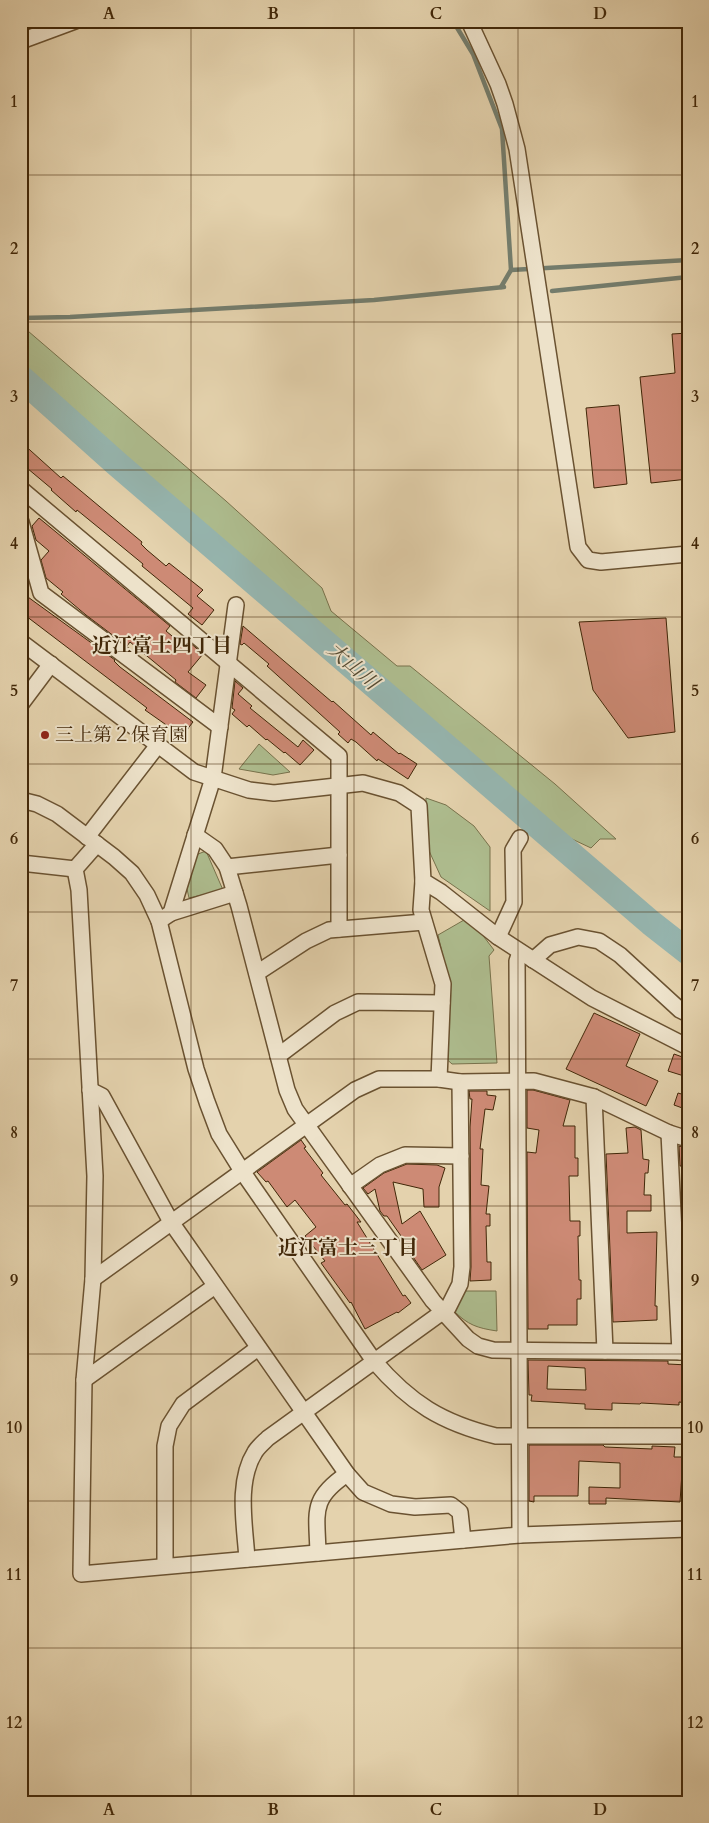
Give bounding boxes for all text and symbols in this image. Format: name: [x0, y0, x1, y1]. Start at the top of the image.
text: A: [103, 3, 115, 25]
text: B: [267, 3, 279, 25]
text: C: [430, 3, 442, 25]
text: D: [593, 3, 607, 25]
text: 1: [10, 91, 18, 113]
text: 1: [691, 91, 699, 113]
text: 2: [10, 238, 18, 260]
text: 2: [691, 238, 699, 260]
text: 3: [10, 386, 18, 408]
text: 3: [691, 386, 699, 408]
text: 4: [10, 533, 18, 555]
text: 4: [691, 533, 699, 555]
district label: 近江富士四丁目: [92, 632, 232, 659]
water label: 大山川: [322, 636, 386, 697]
text: 5: [10, 680, 18, 702]
text: 5: [691, 680, 699, 702]
place label: 三上第２保育園: [55, 722, 188, 748]
marker: 三上第２保育園: [39, 729, 51, 741]
text: 6: [10, 828, 18, 850]
text: 6: [691, 828, 699, 850]
text: 7: [10, 975, 18, 997]
text: 7: [691, 975, 699, 997]
text: 8: [10, 1122, 18, 1144]
text: 8: [691, 1122, 699, 1144]
district label: 近江富士三丁目: [278, 1234, 418, 1261]
text: 9: [10, 1270, 18, 1292]
text: 9: [691, 1270, 699, 1292]
text: 10: [6, 1417, 22, 1439]
text: 10: [687, 1417, 703, 1439]
text: 11: [6, 1564, 22, 1586]
text: 11: [687, 1564, 703, 1586]
text: 12: [6, 1712, 22, 1734]
text: 12: [687, 1712, 703, 1734]
text: A: [103, 1799, 115, 1821]
text: B: [267, 1799, 279, 1821]
text: C: [430, 1799, 442, 1821]
text: D: [593, 1799, 607, 1821]

